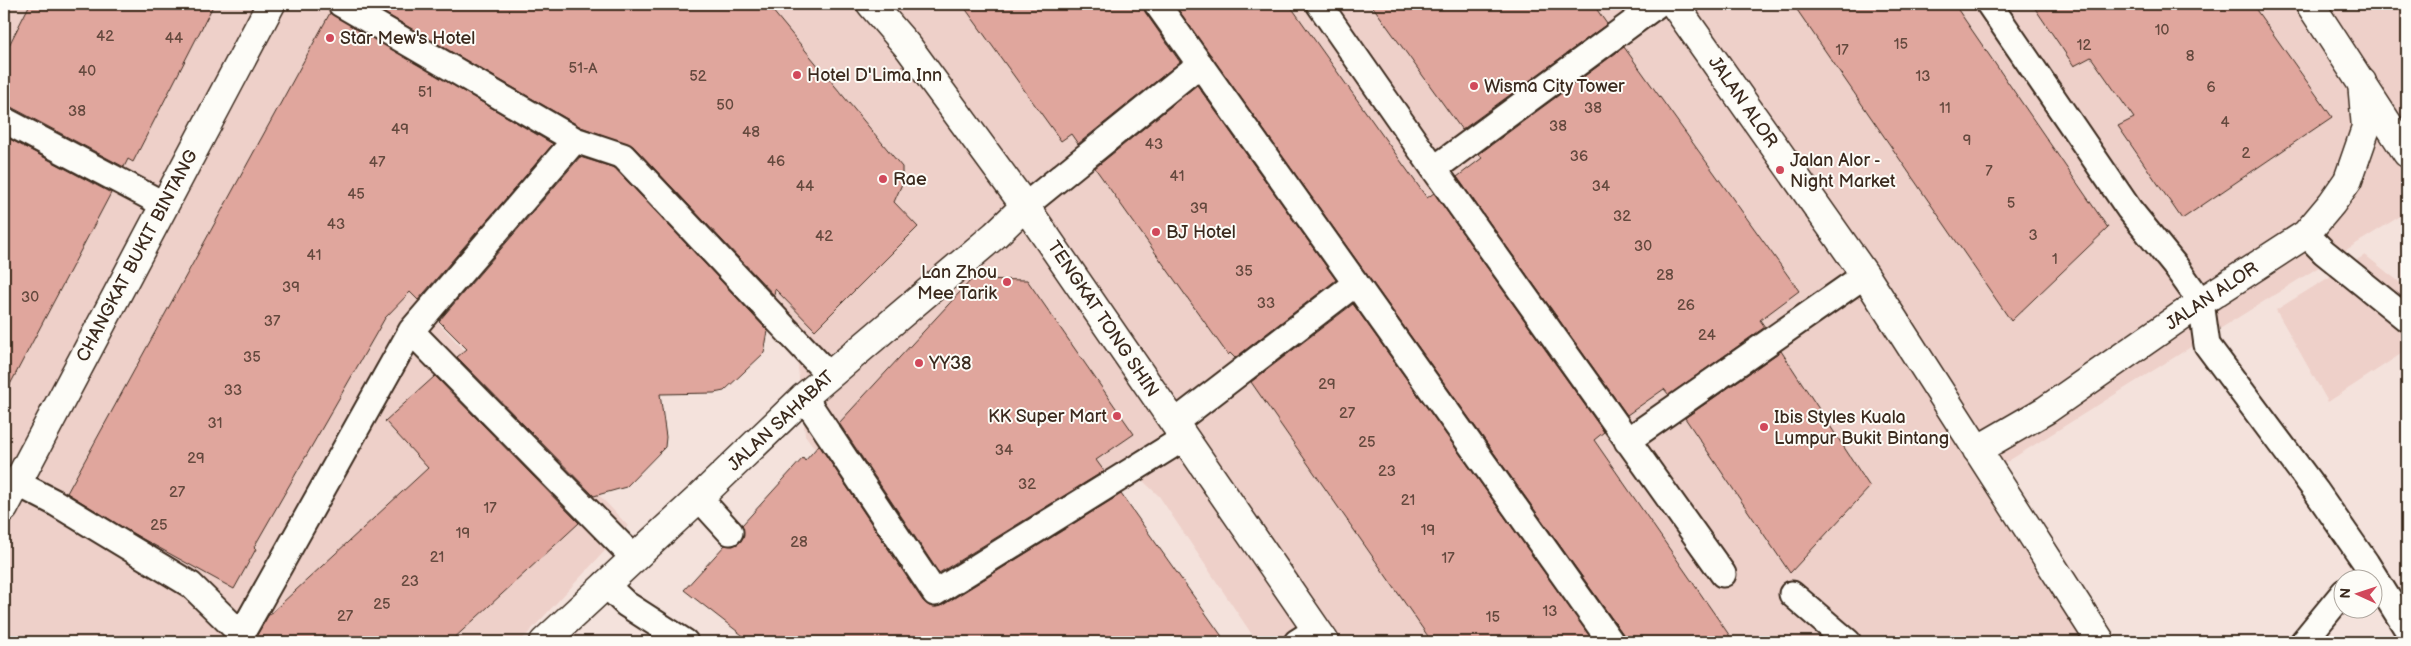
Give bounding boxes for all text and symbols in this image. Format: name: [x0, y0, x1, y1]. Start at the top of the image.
house number: 10: [2155, 21, 2169, 40]
house number: 42: [96, 27, 114, 46]
place label: Star Mew's Hotel: [340, 28, 475, 49]
house number: 44: [165, 29, 183, 48]
marker: Star Mew's Hotel: [324, 32, 336, 44]
house number: 15: [1894, 35, 1908, 54]
house number: 12: [2077, 36, 2091, 55]
house number: 17: [1835, 41, 1849, 60]
house number: 8: [2186, 47, 2195, 66]
street label: JALAN ALOR: [1704, 52, 1782, 152]
house number: 51-A: [569, 59, 598, 78]
house number: 40: [78, 62, 96, 81]
place label: Hotel D'Lima Inn: [807, 65, 942, 86]
house number: 52: [689, 67, 707, 86]
house number: 13: [1915, 67, 1931, 86]
marker: Hotel D'Lima Inn: [791, 69, 803, 81]
place label: Wisma City Tower: [1484, 76, 1625, 97]
house number: 6: [2206, 78, 2216, 97]
marker: Wisma City Tower: [1468, 80, 1480, 92]
house number: 51: [418, 83, 432, 102]
house number: 50: [716, 96, 734, 115]
house number: 38: [1584, 99, 1602, 118]
house number: 11: [1939, 99, 1951, 118]
house number: 38: [68, 102, 86, 121]
house number: 4: [2220, 113, 2230, 132]
house number: 38: [1549, 117, 1567, 136]
house number: 49: [391, 120, 409, 139]
house number: 48: [742, 123, 760, 142]
house number: 9: [1963, 131, 1971, 150]
house number: 43: [1145, 135, 1163, 154]
house number: 2: [2242, 144, 2251, 163]
street label: CHANGKAT BUKIT BINTANG: [72, 146, 202, 366]
house number: 36: [1570, 147, 1588, 166]
place label: Jalan Alor - Night Market: [1790, 150, 1896, 192]
house number: 46: [767, 152, 785, 171]
house number: 47: [369, 153, 386, 172]
house number: 7: [1985, 162, 1993, 181]
marker: Jalan Alor - Night Market: [1774, 164, 1786, 176]
house number: 41: [1170, 167, 1184, 186]
place label: Rae: [893, 169, 927, 190]
marker: Rae: [877, 173, 889, 185]
house number: 44: [796, 177, 814, 196]
house number: 34: [1592, 177, 1610, 196]
house number: 45: [347, 185, 365, 204]
house number: 5: [2007, 194, 2015, 213]
house number: 39: [1190, 199, 1208, 218]
house number: 32: [1613, 207, 1631, 226]
house number: 43: [327, 215, 345, 234]
place label: BJ Hotel: [1166, 222, 1236, 243]
marker: BJ Hotel: [1150, 226, 1162, 238]
house number: 3: [2028, 226, 2038, 245]
house number: 42: [815, 227, 833, 246]
street label: TENGKAT TONG SHIN: [1043, 237, 1163, 401]
house number: 30: [1634, 237, 1652, 256]
house number: 41: [307, 246, 321, 265]
house number: 1: [2052, 250, 2058, 269]
street label: JALAN ALOR: [2162, 257, 2262, 335]
place label: Lan Zhou Mee Tarik: [917, 262, 997, 304]
house number: 35: [1235, 262, 1253, 281]
house number: 28: [1656, 266, 1674, 285]
marker: Lan Zhou Mee Tarik: [1001, 276, 1013, 288]
house number: 39: [282, 278, 300, 297]
house number: 30: [21, 288, 39, 307]
house number: 33: [1257, 294, 1275, 313]
house number: 26: [1677, 296, 1695, 315]
house number: 37: [264, 312, 281, 331]
house number: 24: [1698, 326, 1716, 345]
house number: 35: [243, 348, 261, 367]
place label: YY38: [928, 353, 972, 374]
marker: YY38: [913, 357, 925, 369]
street label: JALAN SAHABAT: [724, 366, 839, 476]
house number: 29: [1318, 375, 1336, 394]
house number: 33: [224, 381, 242, 400]
house number: 27: [1339, 404, 1356, 423]
place label: KK Super Mart: [988, 406, 1107, 427]
place label: Ibis Styles Kuala Lumpur Bukit Bintang: [1774, 407, 1949, 449]
marker: KK Super Mart: [1111, 410, 1123, 422]
house number: 31: [207, 414, 223, 433]
marker: Ibis Styles Kuala Lumpur Bukit Bintang: [1758, 421, 1770, 433]
house number: 25: [1358, 433, 1376, 452]
house number: 34: [995, 441, 1013, 460]
house number: 29: [187, 449, 205, 468]
house number: 23: [1378, 462, 1396, 481]
house number: 32: [1018, 475, 1036, 494]
house number: 27: [169, 483, 186, 502]
house number: 21: [1401, 491, 1415, 510]
house number: 17: [483, 499, 497, 518]
house number: 25: [150, 516, 168, 535]
house number: 19: [1421, 521, 1435, 540]
house number: 19: [456, 524, 470, 543]
house number: 28: [790, 533, 808, 552]
house number: 21: [430, 548, 444, 567]
house number: 17: [1441, 549, 1455, 568]
north arrow: [2334, 568, 2384, 618]
house number: 23: [401, 572, 419, 591]
text: N: [2337, 588, 2354, 599]
house number: 25: [373, 595, 391, 614]
house number: 13: [1542, 602, 1558, 621]
house number: 27: [337, 607, 354, 626]
house number: 15: [1486, 608, 1500, 627]

